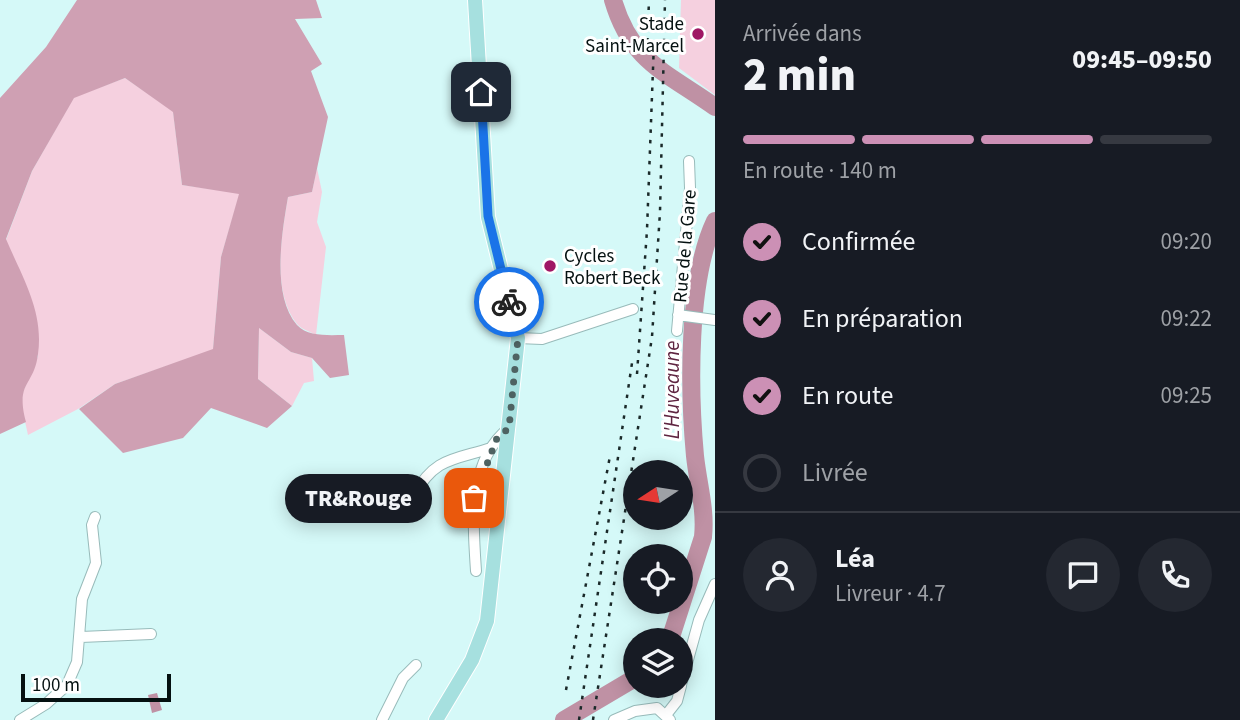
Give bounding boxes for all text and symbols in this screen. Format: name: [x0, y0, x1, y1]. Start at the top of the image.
place label: Stade Saint-Marcel: [585, 11, 684, 60]
text: Arrivée dans: [743, 17, 862, 50]
marker: Stade Saint-Marcel: [690, 26, 706, 42]
text: 09:45–09:50: [1072, 41, 1212, 78]
text: 2 min: [743, 43, 856, 108]
pin: [451, 62, 511, 122]
icon: home: [462, 73, 500, 111]
text: En route · 140 m: [743, 154, 897, 187]
street label: Rue de la Gare: [667, 188, 704, 304]
icon: check: [743, 223, 781, 261]
text: Confirmée: [802, 223, 916, 260]
text: 09:20: [1161, 225, 1212, 258]
place label: Cycles Robert Beck: [564, 243, 661, 292]
marker: Cycles Robert Beck: [542, 258, 558, 274]
courier: [474, 267, 544, 337]
icon: bike: [490, 283, 528, 321]
icon: check: [743, 300, 781, 338]
text: En préparation: [802, 300, 963, 337]
text: 09:22: [1161, 302, 1212, 335]
water label: L'Huveaune: [657, 341, 687, 439]
icon: check: [743, 377, 781, 415]
text: En route: [802, 377, 893, 414]
text: 09:25: [1161, 379, 1212, 412]
text: Livrée: [802, 454, 868, 491]
north arrow: [623, 460, 693, 530]
map controls: [623, 460, 693, 698]
pin: [444, 468, 504, 528]
callout: TR&Rouge: [285, 474, 432, 522]
icon: bag: [455, 479, 493, 517]
text: TR&Rouge: [305, 482, 412, 515]
button: person: [743, 538, 817, 612]
button: chat: [1046, 538, 1120, 612]
button: phone: [1138, 538, 1212, 612]
text: Léa: [835, 540, 875, 577]
button: locate: [623, 544, 693, 614]
text: Livreur · 4.7: [835, 577, 946, 610]
button: layers: [623, 628, 693, 698]
scale bar: [21, 671, 172, 703]
text: 100 m: [32, 672, 80, 699]

